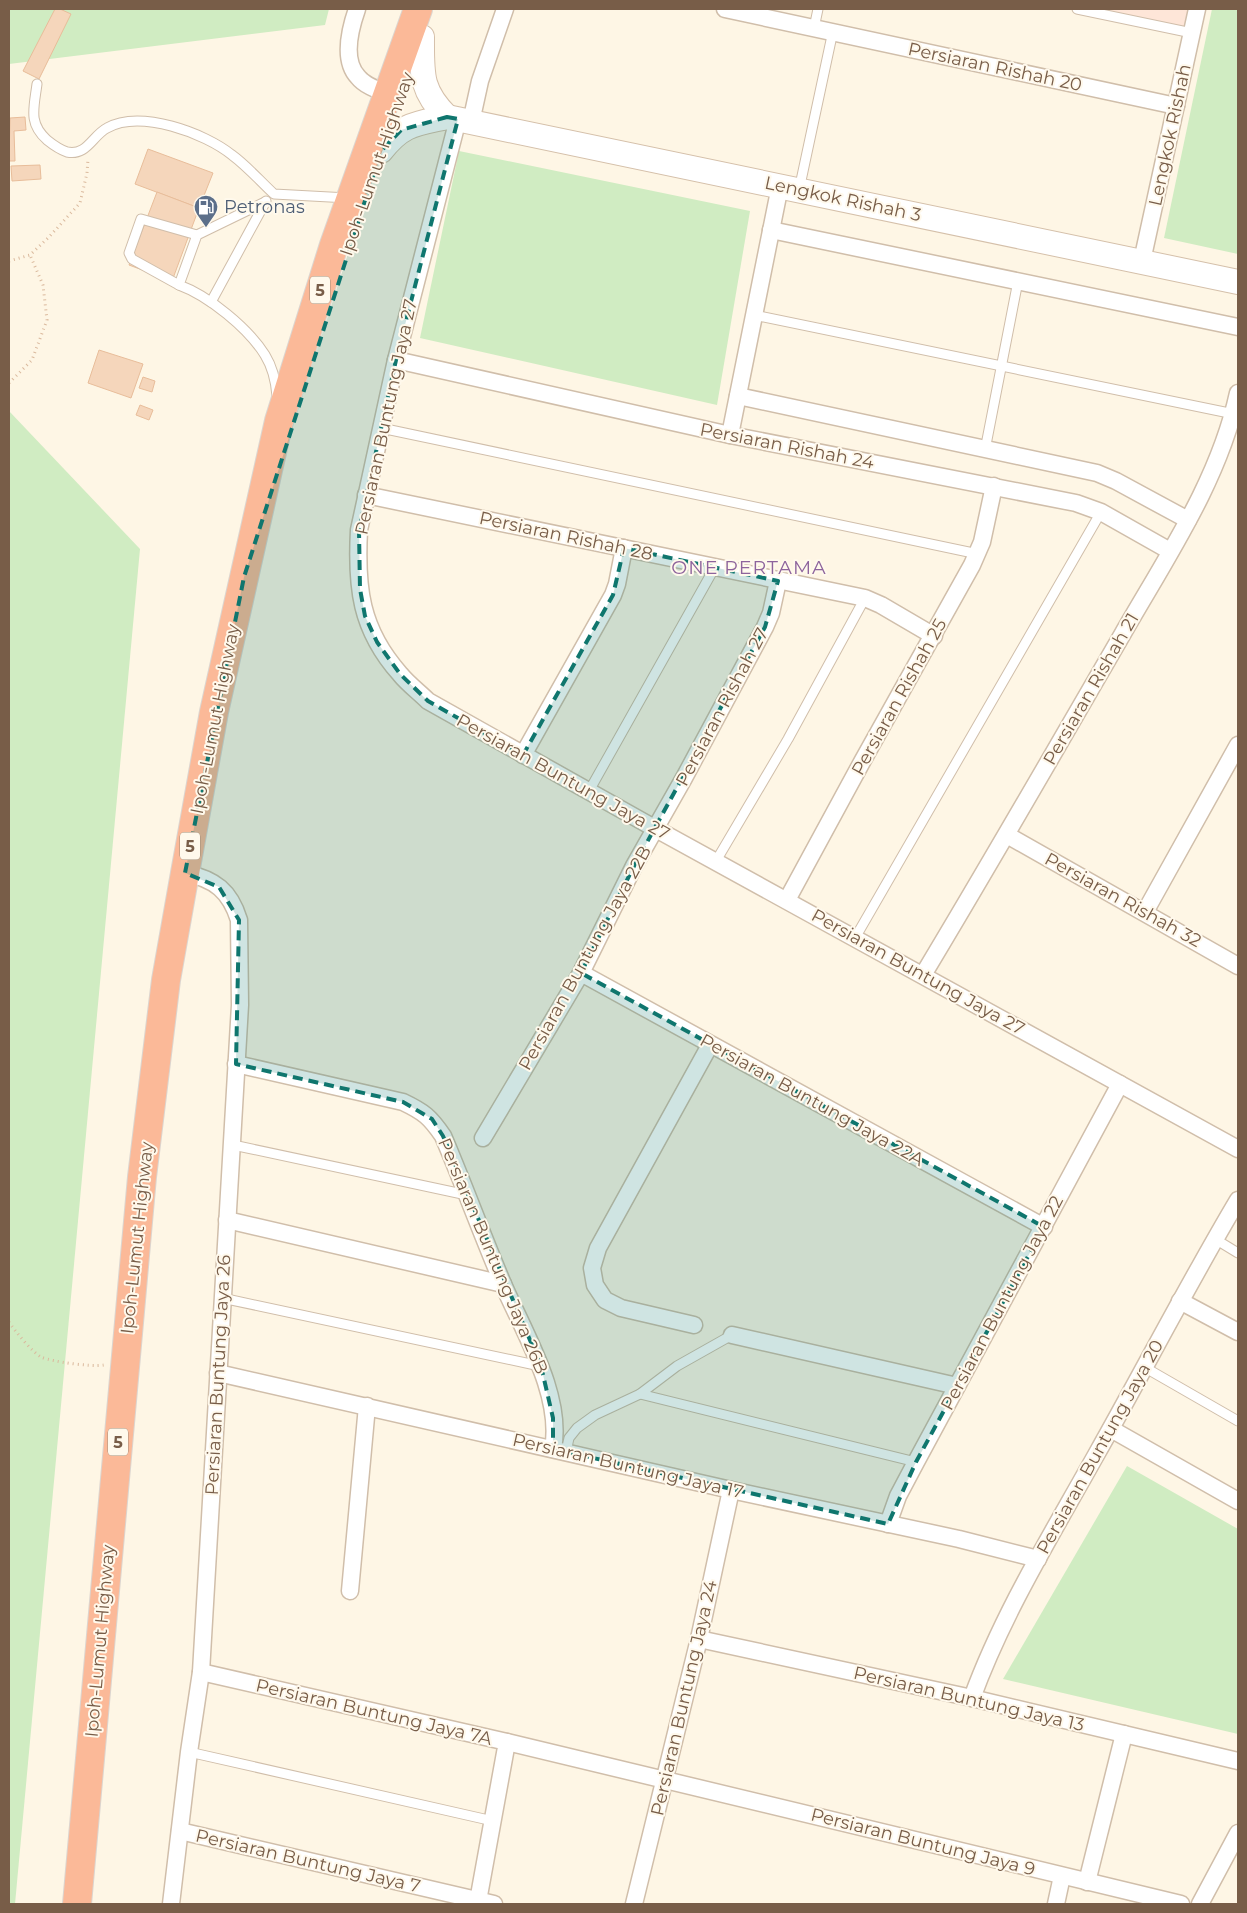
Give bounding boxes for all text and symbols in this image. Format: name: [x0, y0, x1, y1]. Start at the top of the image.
street label: Persiaran Rishah 20: [906, 38, 1084, 96]
street label: Lengkok Rishah: [1144, 62, 1196, 208]
street label: Ipoh-Lumut Highway: [335, 69, 419, 259]
street label: Lengkok Rishah 3: [763, 172, 923, 226]
fuel station icon: Petronas: [193, 194, 219, 228]
place label: Petronas: [224, 196, 305, 218]
road number: 5: [310, 276, 330, 304]
street label: Persiaran Buntung Jaya 27: [350, 297, 422, 537]
street label: Persiaran Rishah 24: [698, 418, 876, 474]
street label: Persiaran Rishah 28: [477, 507, 655, 565]
district label: ONE PERTAMA: [671, 556, 827, 579]
street label: Persiaran Rishah 21: [1038, 609, 1144, 769]
street label: Persiaran Rishah 25: [847, 615, 951, 779]
street label: Ipoh-Lumut Highway: [186, 622, 244, 816]
street label: Persiaran Rishah 27: [671, 624, 773, 790]
street label: Persiaran Buntung Jaya 27: [453, 709, 673, 845]
road number: 5: [180, 832, 200, 859]
street label: Persiaran Buntung Jaya 22B: [514, 842, 656, 1074]
street label: Persiaran Rishah 32: [1041, 848, 1205, 952]
street label: Persiaran Buntung Jaya 27: [808, 904, 1028, 1040]
street label: Persiaran Buntung Jaya 22A: [696, 1029, 928, 1171]
street label: Persiaran Buntung Jaya 26B: [433, 1135, 553, 1377]
street label: Ipoh-Lumut Highway: [116, 1141, 158, 1335]
street label: Persiaran Buntung Jaya 22: [936, 1192, 1068, 1414]
street label: Persiaran Buntung Jaya 26: [201, 1254, 235, 1496]
street label: Persiaran Buntung Jaya 20: [1032, 1336, 1168, 1558]
road number: 5: [108, 1428, 128, 1455]
street label: Persiaran Buntung Jaya 17: [510, 1429, 746, 1503]
street label: Ipoh-Lumut Highway: [81, 1544, 119, 1738]
street label: Persiaran Buntung Jaya 24: [646, 1578, 722, 1818]
street label: Persiaran Buntung Jaya 13: [851, 1662, 1087, 1736]
street label: Persiaran Buntung Jaya 7A: [254, 1674, 494, 1750]
street label: Persiaran Buntung Jaya 9: [809, 1803, 1037, 1881]
street label: Persiaran Buntung Jaya 7: [193, 1824, 423, 1898]

